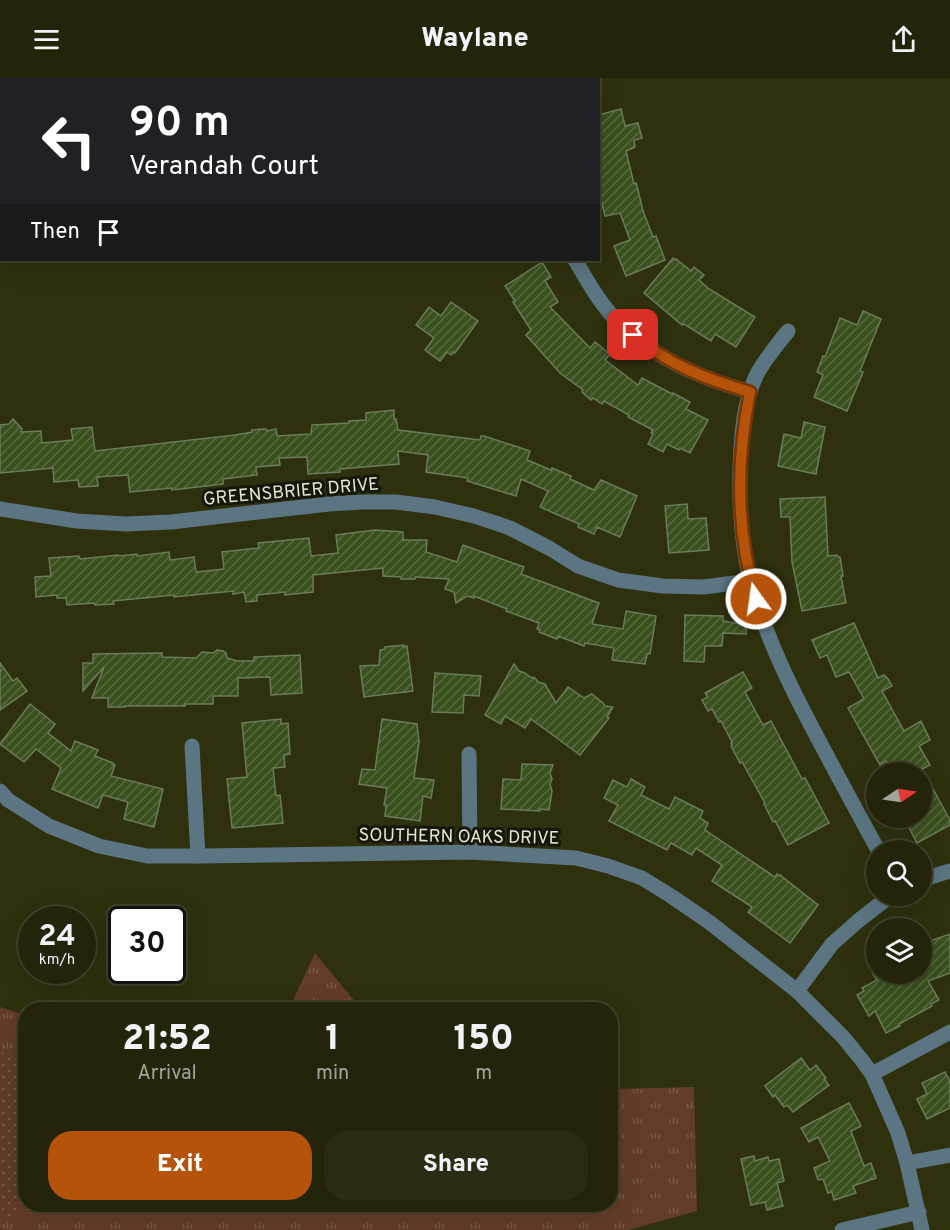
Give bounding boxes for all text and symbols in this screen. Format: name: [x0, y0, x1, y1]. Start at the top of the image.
text: Waylane: [421, 22, 529, 56]
icon: menu: [30, 23, 63, 56]
icon: share: [887, 23, 920, 56]
text: 90 m: [129, 98, 230, 151]
icon: left: [30, 102, 108, 180]
text: Verandah Court: [129, 150, 319, 184]
icon: arrive: [92, 216, 125, 249]
text: Then: [30, 219, 80, 246]
pin: [607, 309, 658, 360]
icon: arrive: [616, 318, 649, 351]
street label: GREENSBRIER DRIVE: [202, 473, 380, 512]
position arrow: [724, 567, 788, 631]
north arrow: [866, 762, 932, 828]
map controls: [866, 762, 932, 984]
street label: SOUTHERN OAKS DRIVE: [358, 824, 560, 851]
button: search: [866, 840, 932, 906]
speed limit sign: 30: [108, 906, 186, 984]
button: layers: [866, 918, 932, 984]
text: 24: [38, 919, 76, 956]
text: km/h: [39, 951, 75, 970]
text: 21:52: [122, 1017, 212, 1063]
text: 1: [325, 1017, 340, 1063]
text: 150: [453, 1017, 514, 1063]
text: Arrival: [137, 1061, 197, 1087]
text: min: [316, 1061, 349, 1087]
text: m: [475, 1061, 492, 1087]
button: Exit: [48, 1131, 312, 1200]
button: Share: [324, 1131, 588, 1200]

